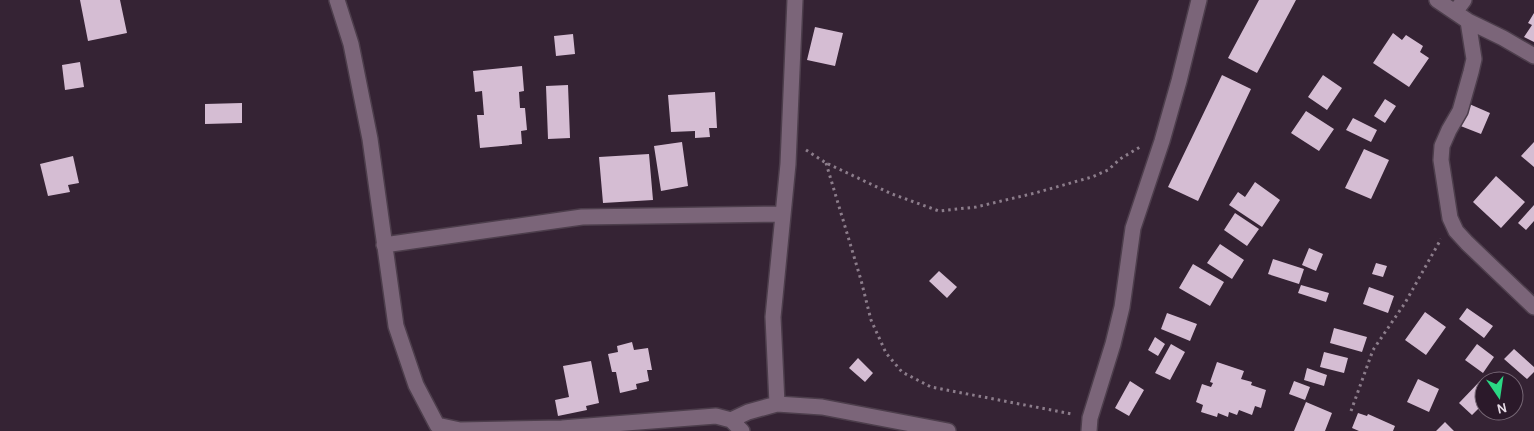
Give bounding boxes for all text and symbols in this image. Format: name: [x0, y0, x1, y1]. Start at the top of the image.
north arrow: [1474, 371, 1524, 421]
text: N: [1495, 399, 1509, 418]

